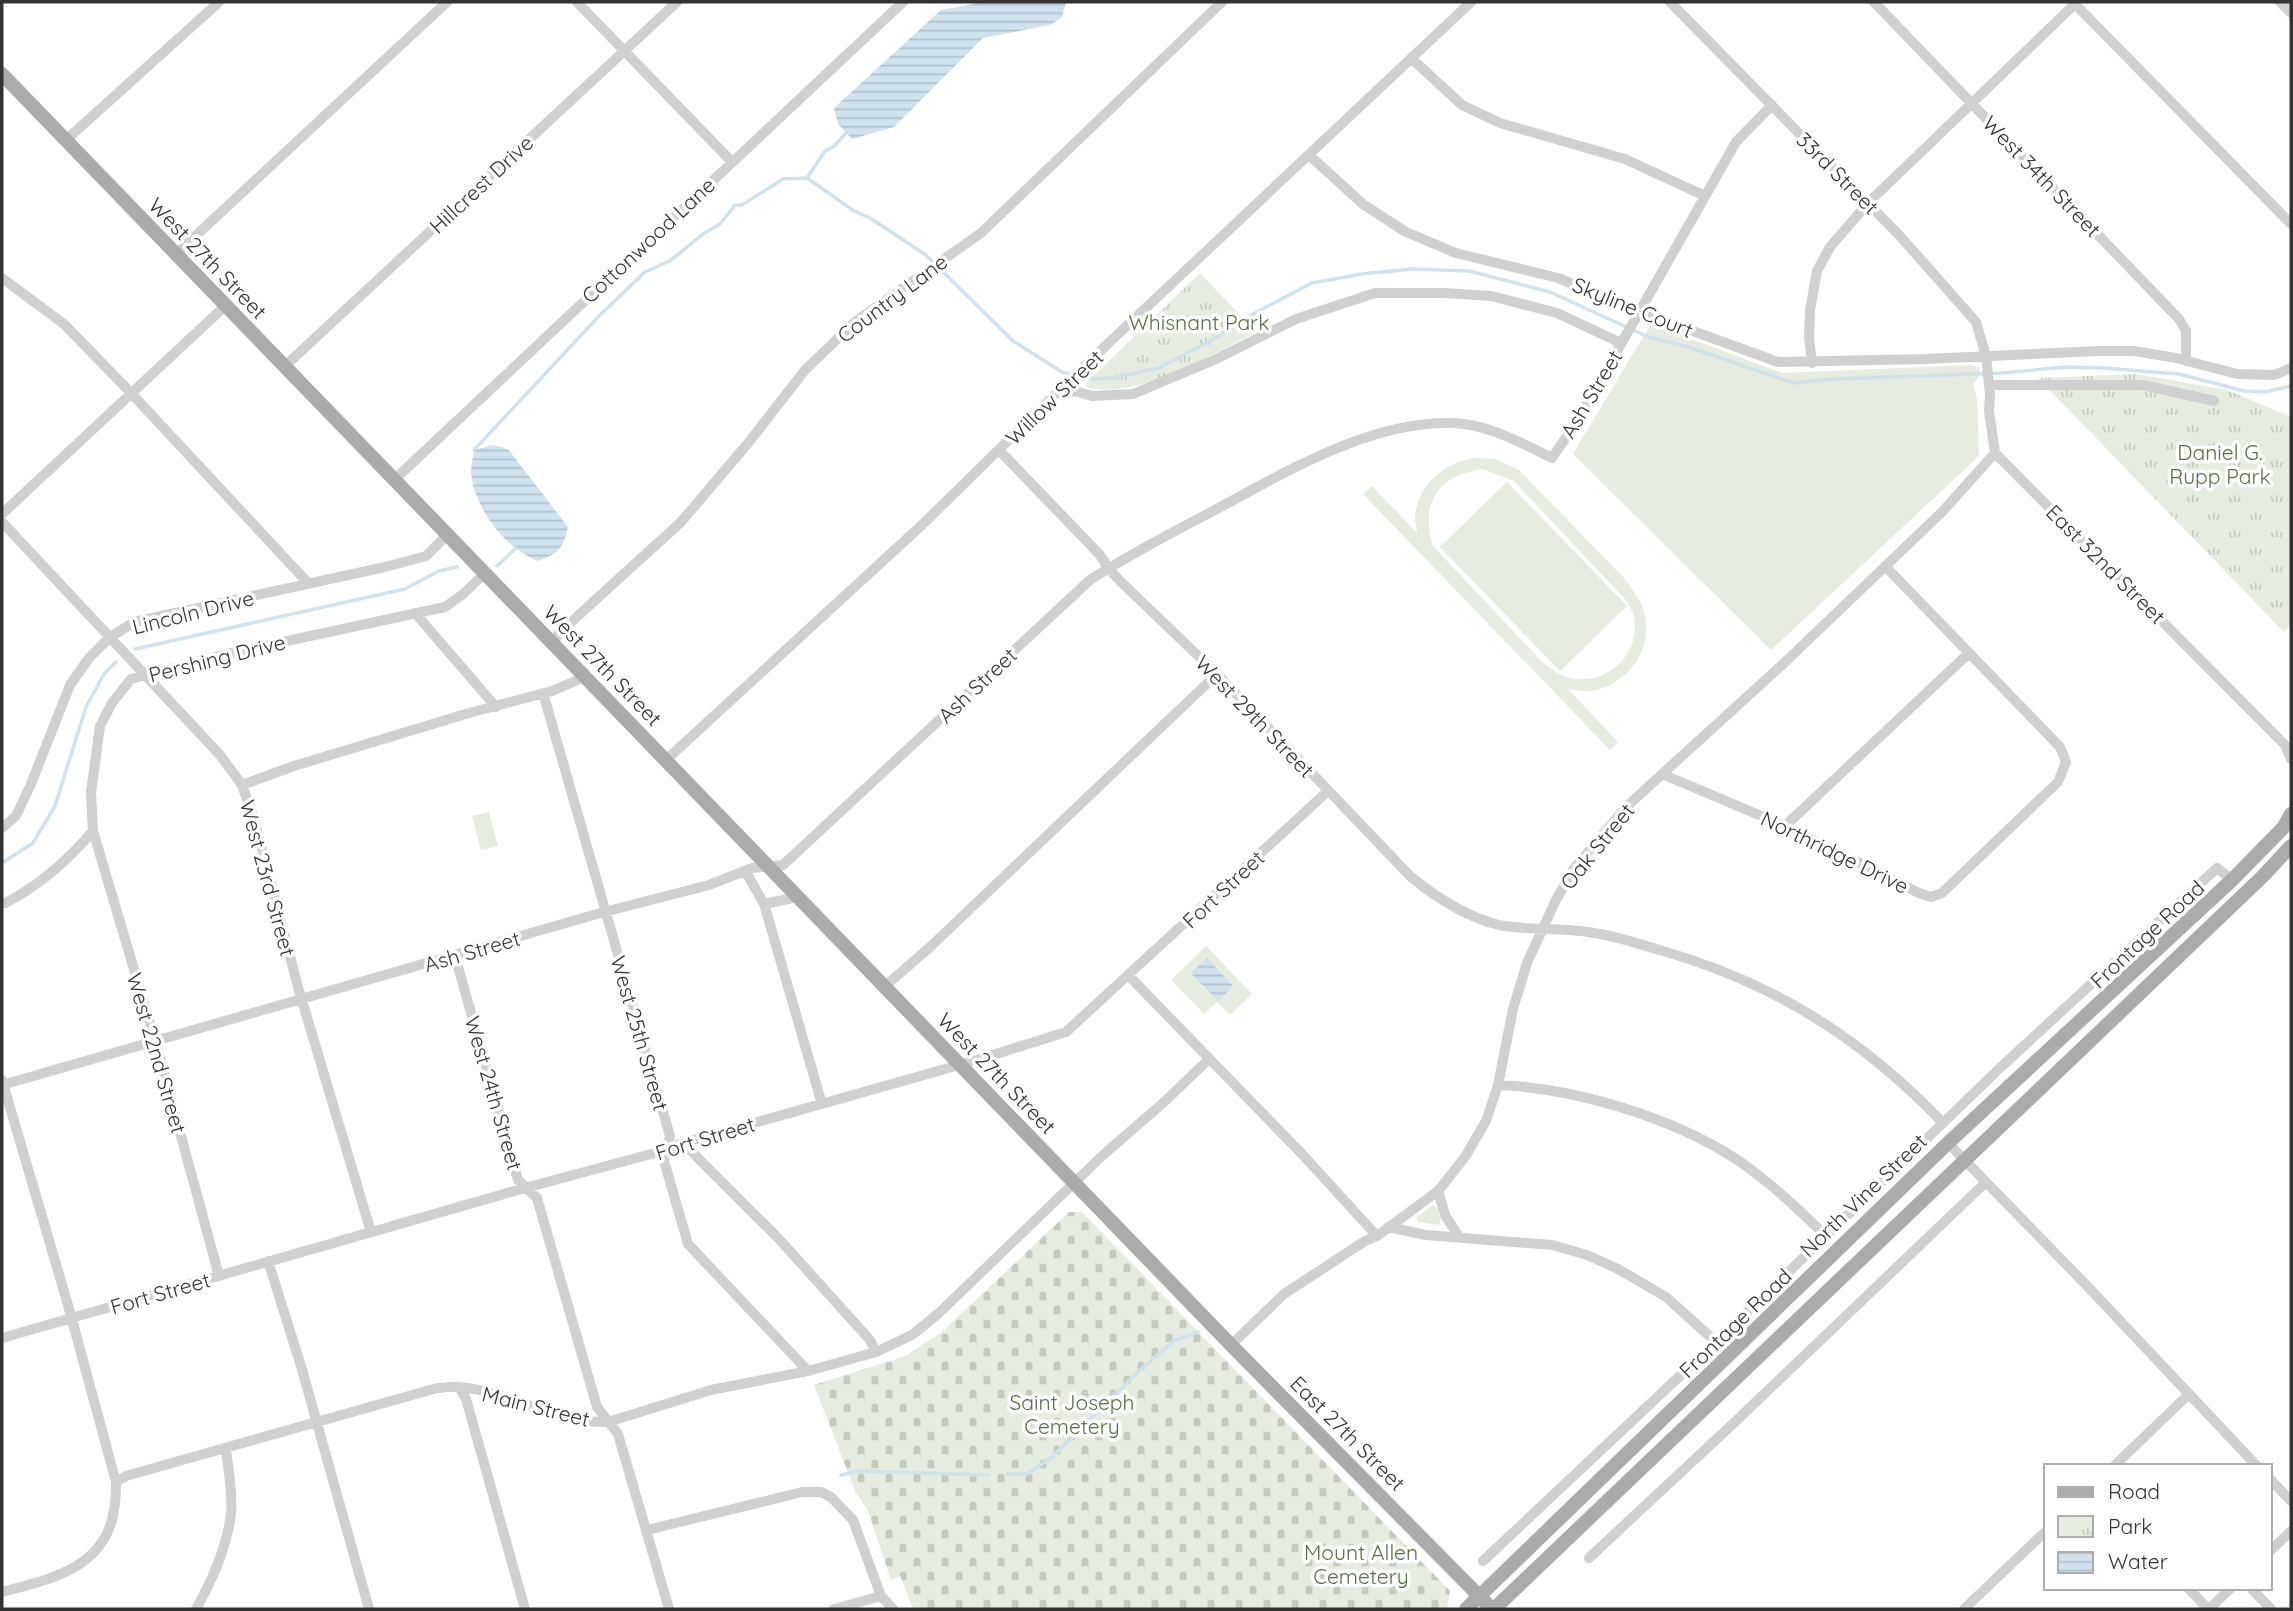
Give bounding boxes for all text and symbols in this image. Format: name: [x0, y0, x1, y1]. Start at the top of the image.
street label: West 34th Street: [1977, 110, 2107, 242]
street label: 33rd Street: [1792, 127, 1884, 219]
street label: Hillcrest Drive: [424, 129, 538, 239]
street label: Cottonwood Lane: [576, 172, 720, 308]
street label: West 27th Street: [144, 192, 272, 324]
street label: Country Lane: [832, 248, 952, 348]
street label: Skyline Court: [1569, 271, 1697, 343]
park label: Whisnant Park: [1129, 309, 1269, 335]
street label: Willow Street: [1000, 344, 1108, 450]
street label: Ash Street: [1554, 345, 1628, 443]
park label: Daniel G. Rupp Park: [2169, 439, 2271, 489]
street label: East 32nd Street: [2041, 499, 2171, 629]
street label: Lincoln Drive: [129, 584, 257, 640]
street label: West 27th Street: [539, 599, 667, 731]
street label: Pershing Drive: [146, 628, 288, 688]
street label: Ash Street: [932, 642, 1022, 728]
street label: West 29th Street: [1190, 649, 1320, 783]
street label: West 23rd Street: [235, 797, 301, 959]
street label: Oak Street: [1554, 798, 1640, 894]
street label: Northridge Drive: [1757, 805, 1913, 899]
street label: Fort Street: [1177, 845, 1269, 933]
street label: Frontage Road: [2085, 875, 2209, 993]
street label: Ash Street: [421, 925, 523, 977]
street label: West 25th Street: [605, 953, 675, 1113]
street label: West 22nd Street: [122, 970, 192, 1136]
street label: West 27th Street: [933, 1007, 1061, 1139]
street label: West 24th Street: [460, 1013, 528, 1173]
street label: Fort Street: [652, 1111, 758, 1165]
street label: North Vine Street: [1794, 1128, 1932, 1262]
street label: Frontage Road: [1673, 1263, 1797, 1383]
street label: Fort Street: [107, 1266, 213, 1320]
street label: East 27th Street: [1285, 1370, 1411, 1496]
street label: Main Street: [480, 1380, 592, 1432]
park label: Saint Joseph Cemetery: [1009, 1389, 1135, 1439]
legend: [2044, 1464, 2272, 1590]
text: Road: [2108, 1478, 2160, 1504]
text: Park: [2108, 1513, 2152, 1539]
park label: Mount Allen Cemetery: [1304, 1539, 1418, 1589]
text: Water: [2108, 1548, 2168, 1574]

